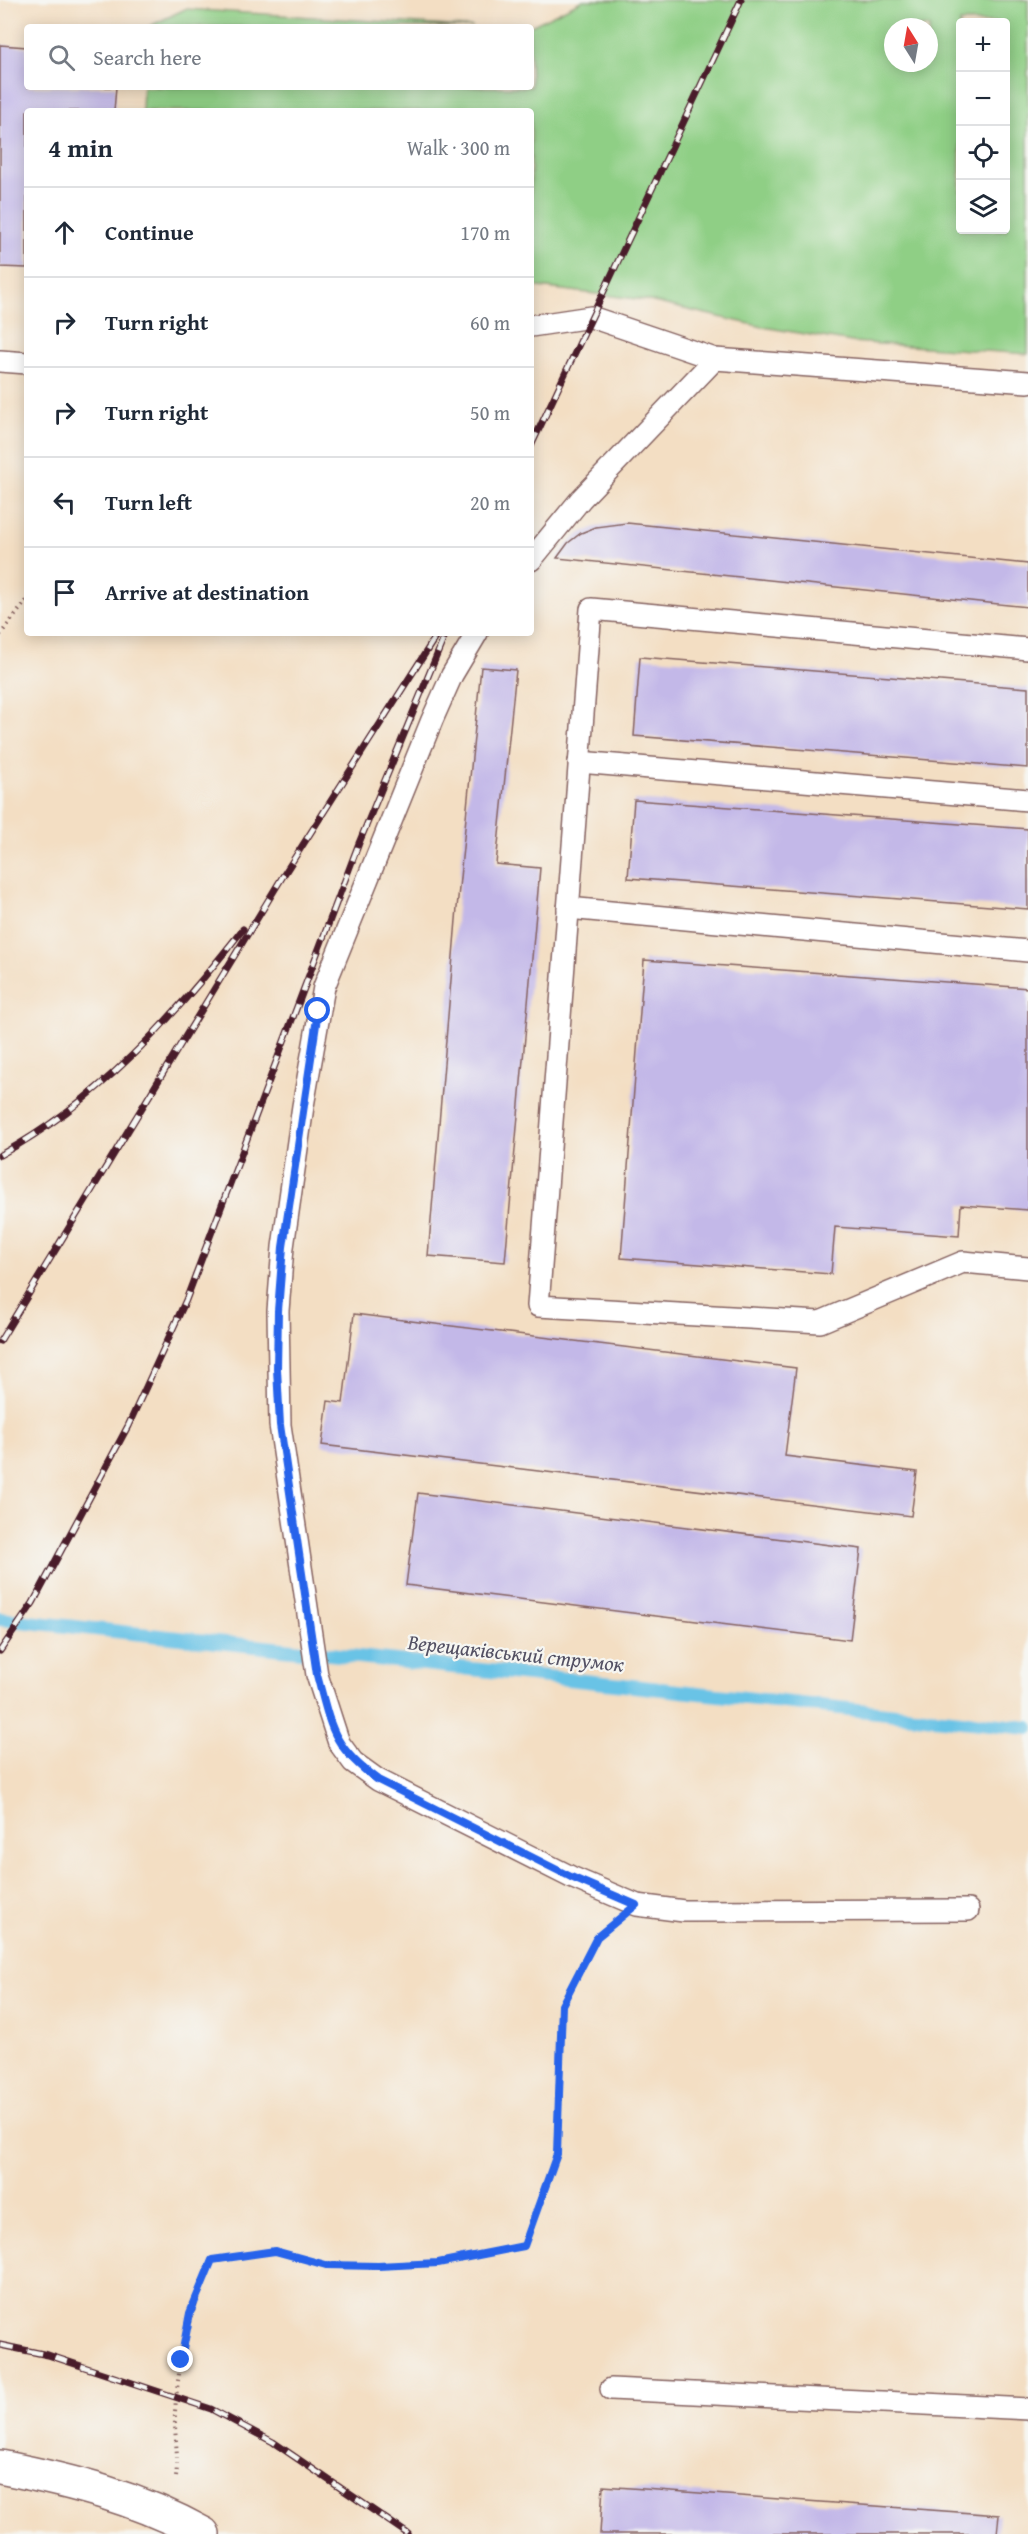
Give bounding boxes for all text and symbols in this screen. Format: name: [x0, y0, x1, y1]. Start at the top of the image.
north arrow: [884, 18, 938, 72]
map controls: [956, 18, 1010, 234]
button: +: [956, 18, 1010, 72]
search box: [24, 24, 534, 90]
icon: search: [45, 41, 78, 74]
text: Search here: [93, 41, 202, 73]
button: −: [956, 72, 1010, 126]
button: locate: [956, 126, 1010, 180]
text: 4 min: [48, 128, 113, 167]
text: Walk · 300 m: [407, 133, 510, 162]
button: layers: [956, 180, 1010, 234]
icon: ahead: [48, 216, 81, 249]
text: Continue: [105, 216, 194, 248]
text: 170 m: [460, 218, 510, 247]
icon: right: [48, 306, 81, 339]
text: Turn right: [105, 306, 208, 338]
text: 60 m: [470, 308, 510, 337]
icon: right: [48, 396, 81, 429]
text: Turn right: [105, 396, 208, 428]
text: 50 m: [470, 398, 510, 427]
icon: left: [48, 486, 81, 519]
text: Turn left: [105, 486, 192, 518]
text: 20 m: [470, 488, 510, 517]
icon: arrive: [48, 576, 81, 609]
text: Arrive at destination: [105, 576, 309, 608]
route start: [304, 997, 330, 1023]
water label: Верещаківський струмок: [405, 1626, 626, 1680]
route end: [167, 2346, 193, 2372]

